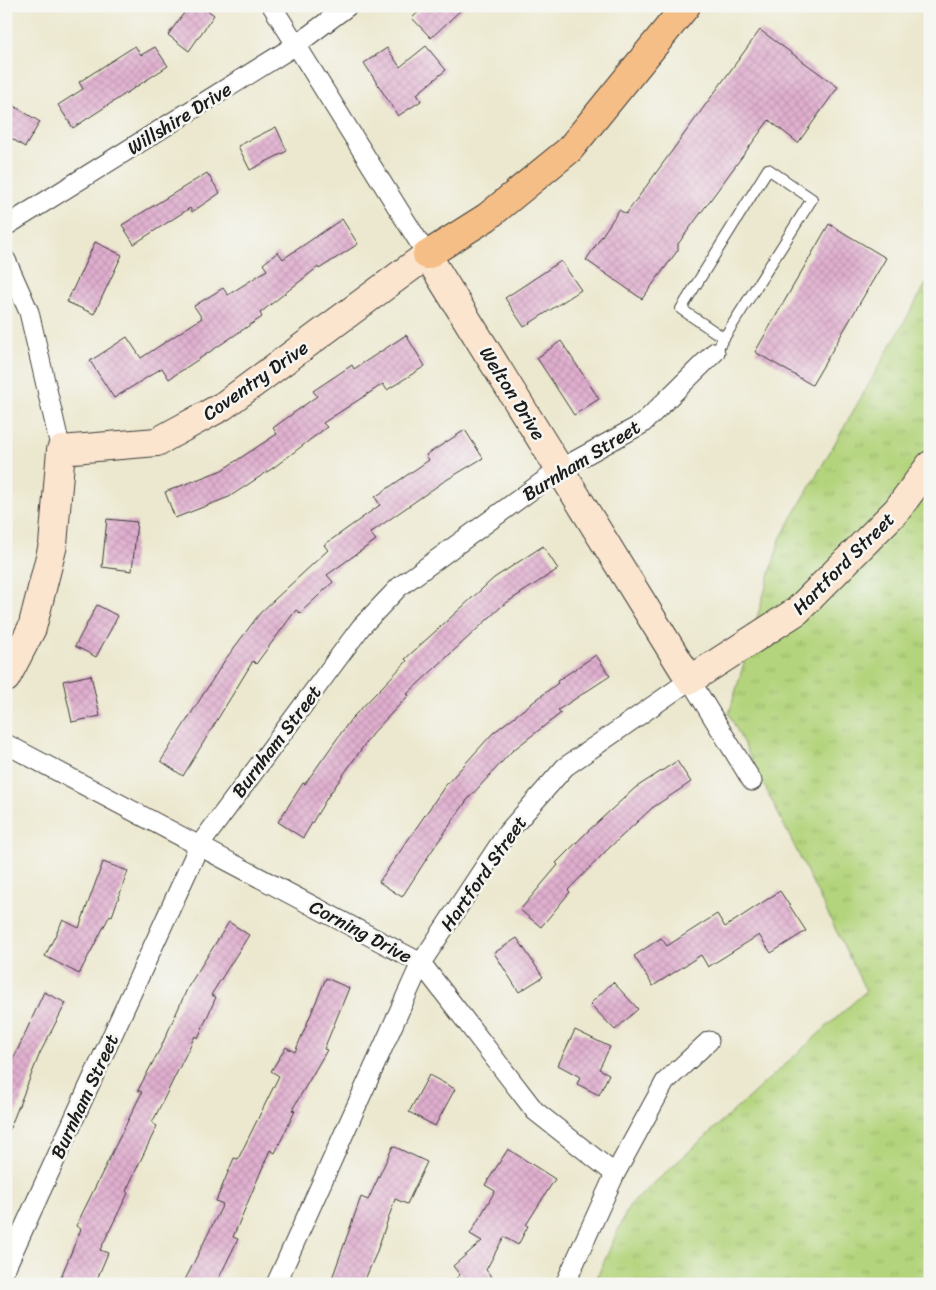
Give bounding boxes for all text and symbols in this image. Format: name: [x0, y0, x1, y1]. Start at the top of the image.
street label: Willshire Drive: [120, 73, 238, 164]
street label: Coventry Drive: [195, 331, 316, 429]
street label: Welton Drive: [470, 340, 555, 447]
street label: Burnham Street: [515, 411, 647, 510]
street label: Hartford Street: [784, 504, 903, 623]
street label: Burnham Street: [223, 678, 330, 805]
street label: Hartford Street: [431, 809, 536, 938]
street label: Corning Drive: [303, 890, 418, 973]
street label: Burnham Street: [41, 1028, 128, 1164]

